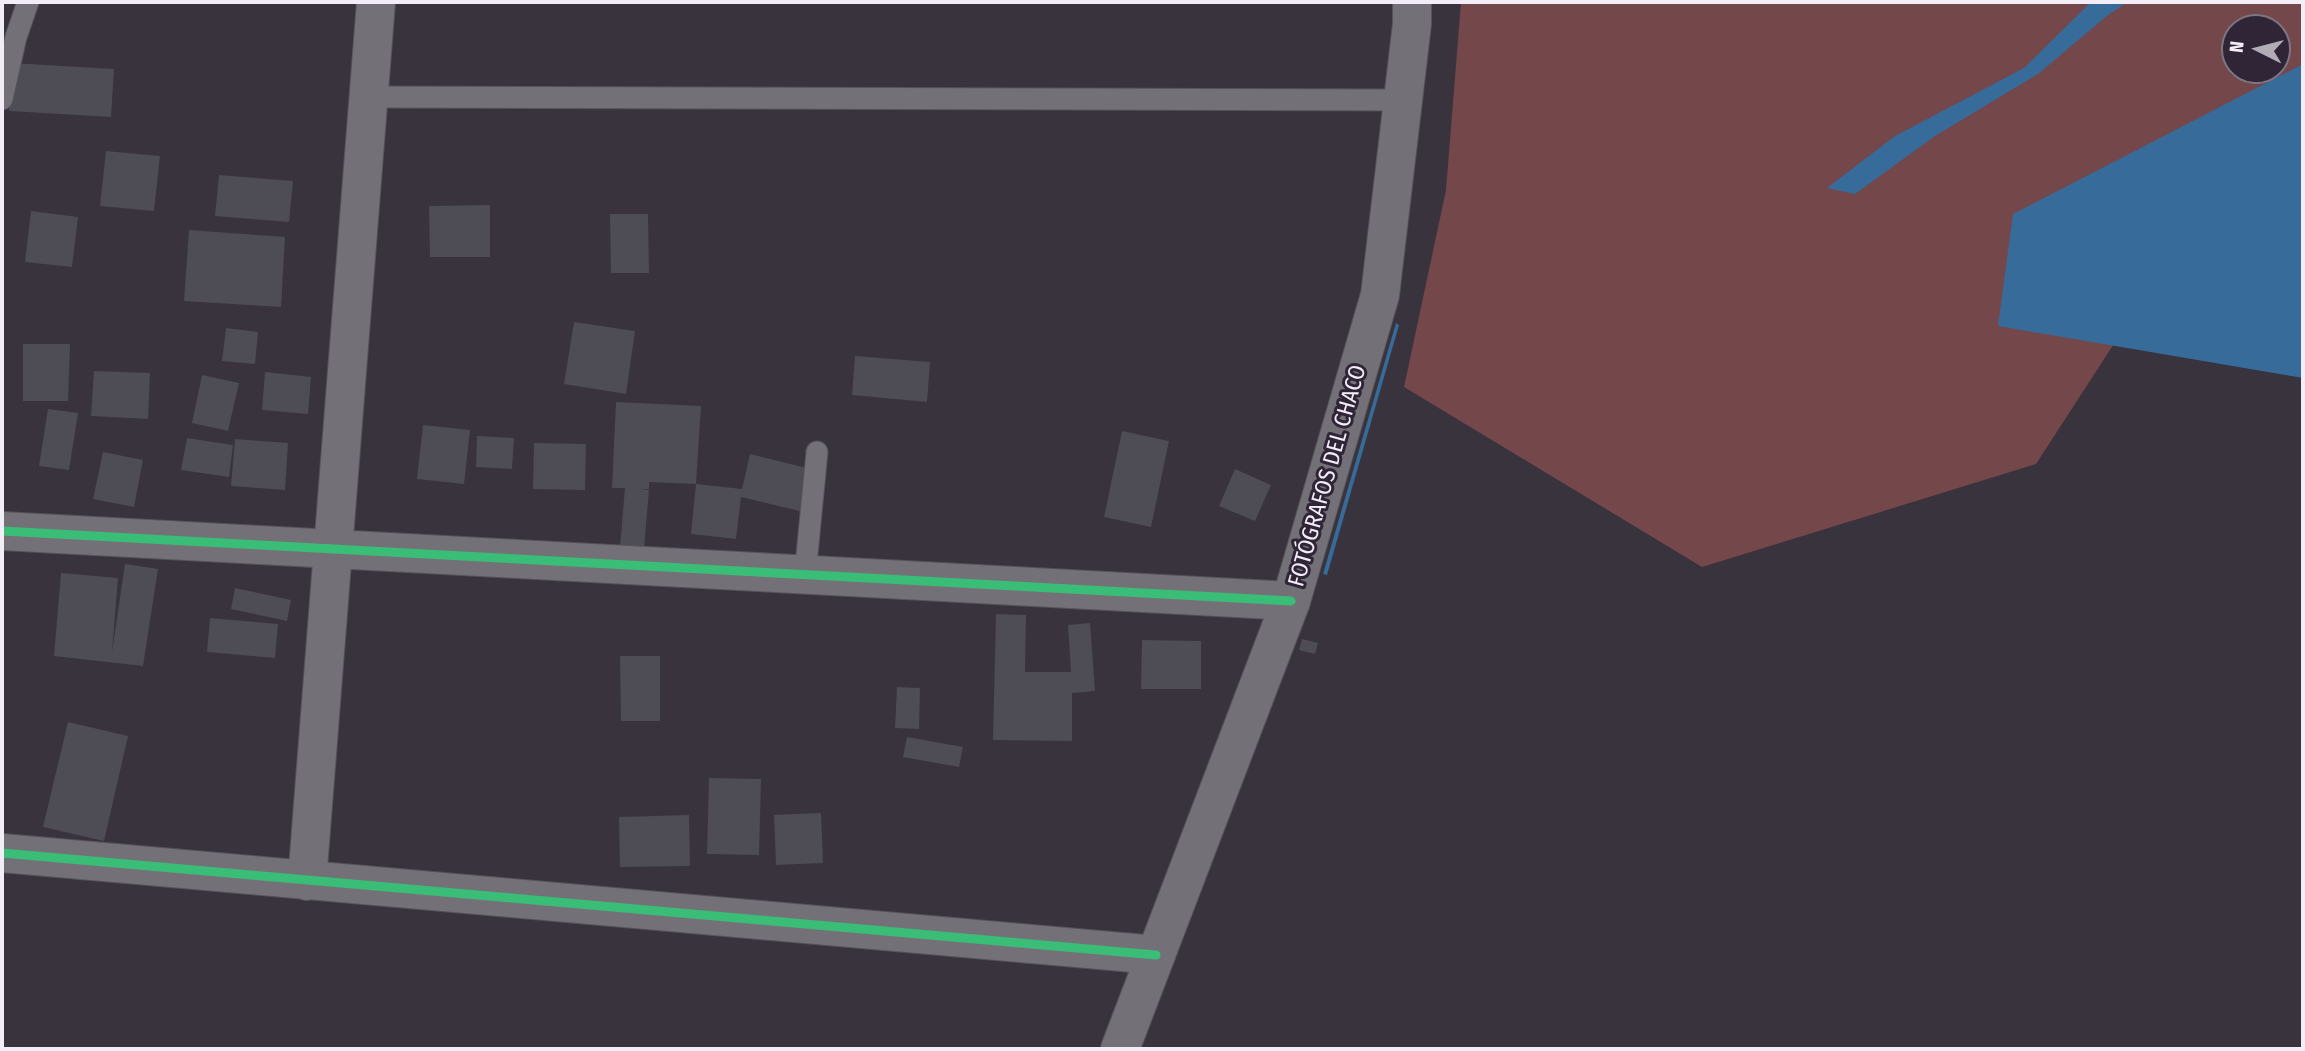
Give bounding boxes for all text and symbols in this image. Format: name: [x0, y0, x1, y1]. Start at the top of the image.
north arrow: [2221, 14, 2291, 84]
text: N: [2225, 40, 2249, 54]
street label: FOTÓGRAFOS DEL CHACO: [1283, 362, 1373, 590]

